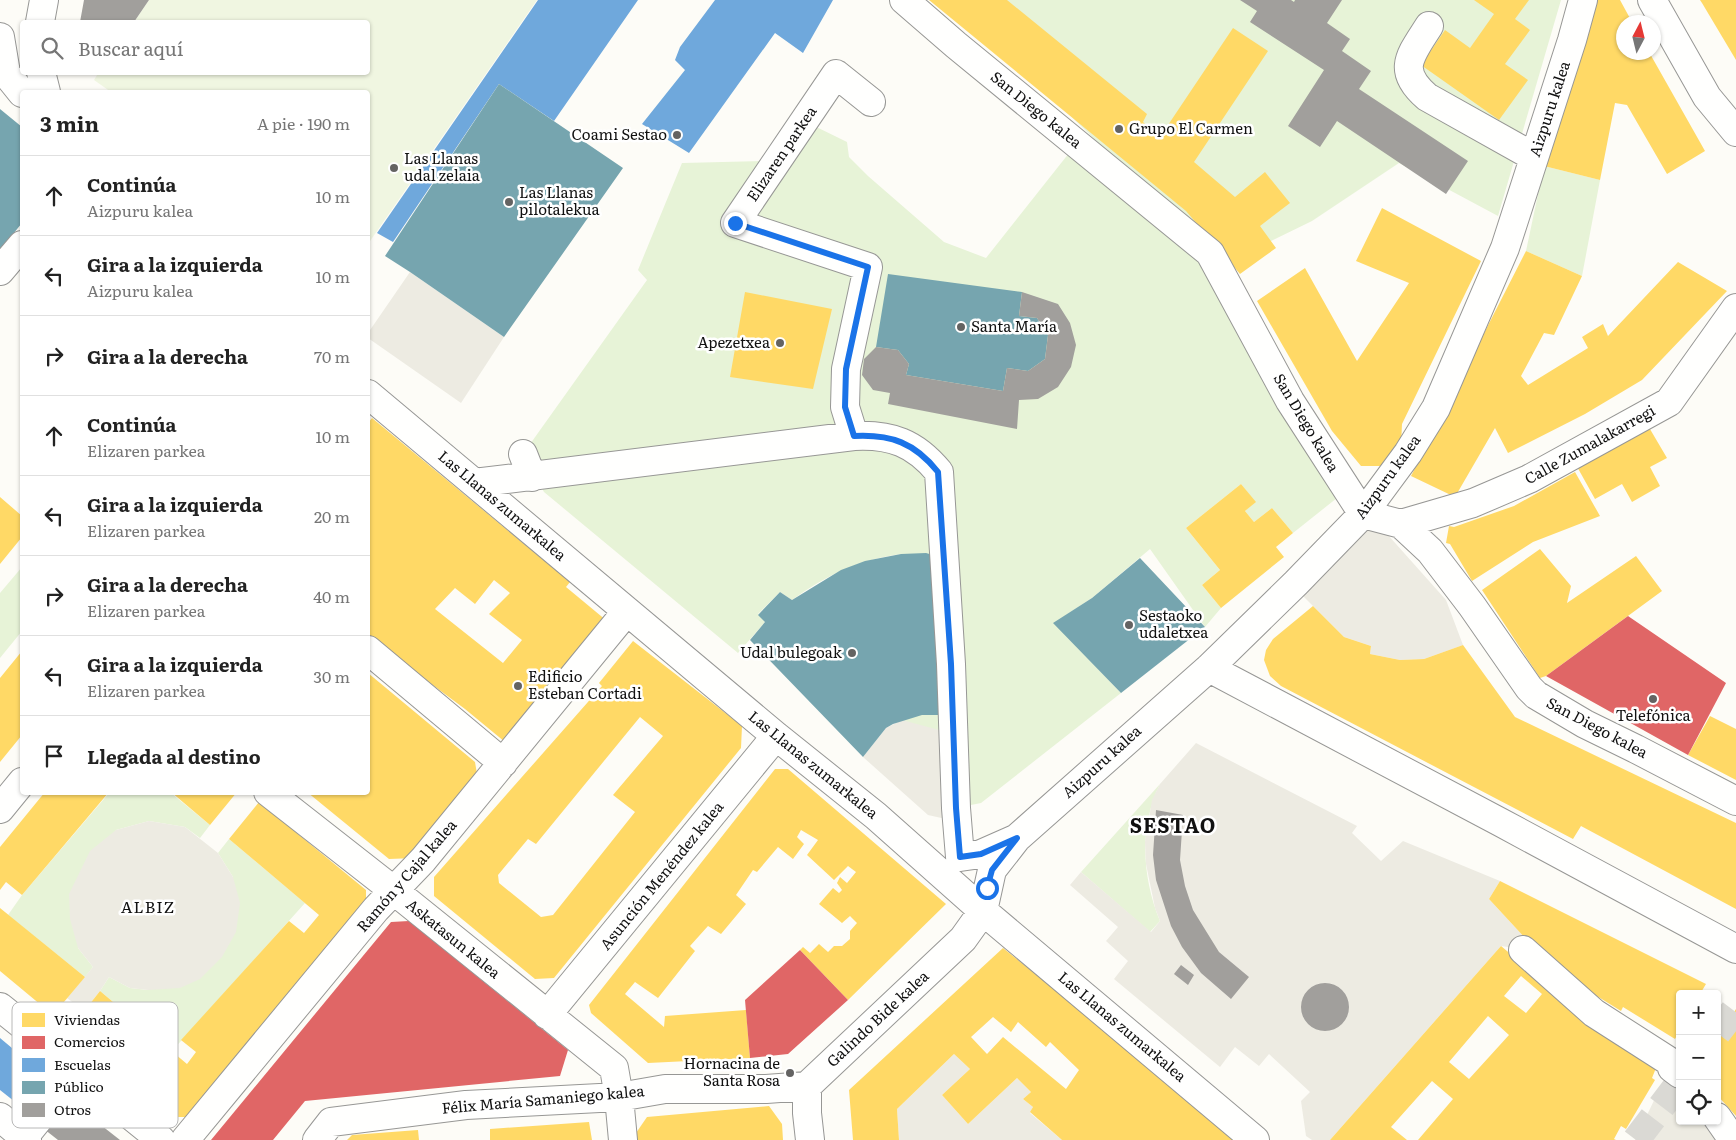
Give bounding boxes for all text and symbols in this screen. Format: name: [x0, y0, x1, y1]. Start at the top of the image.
north arrow: [1616, 15, 1661, 60]
search box: [20, 20, 370, 75]
icon: search: [38, 34, 66, 62]
text: Buscar aquí: [78, 34, 183, 62]
street label: Aizpuru kalea: [1522, 57, 1575, 159]
street label: San Diego kalea: [986, 65, 1088, 154]
street label: Elizaren parkea: [740, 100, 822, 206]
text: 3 min: [40, 107, 99, 138]
text: A pie · 190 m: [257, 111, 350, 135]
place label: Grupo El Carmen: [1129, 116, 1253, 139]
place label: Coami Sestao: [571, 122, 667, 145]
marker: Grupo El Carmen: [1113, 123, 1125, 135]
marker: Coami Sestao: [671, 129, 683, 141]
place label: Las Llanas udal zelaia: [404, 146, 481, 186]
marker: Las Llanas udal zelaia: [388, 162, 400, 174]
text: Continúa: [87, 170, 177, 198]
place label: Las Llanas pilotalekua: [519, 180, 601, 220]
icon: ahead: [40, 182, 68, 210]
text: 10 m: [316, 184, 350, 208]
marker: Las Llanas pilotalekua: [503, 196, 515, 208]
text: Aizpuru kalea: [87, 198, 193, 222]
route end: [724, 212, 747, 235]
text: Gira a la izquierda: [87, 250, 263, 278]
icon: left: [40, 262, 68, 290]
text: 10 m: [316, 264, 350, 288]
text: Aizpuru kalea: [87, 278, 193, 302]
place label: Santa María: [971, 314, 1058, 337]
marker: Santa María: [955, 321, 967, 333]
place label: Apezetxea: [697, 330, 771, 353]
marker: Apezetxea: [774, 337, 786, 349]
icon: right: [40, 342, 68, 370]
text: Gira a la derecha: [87, 342, 248, 370]
text: 70 m: [314, 344, 350, 368]
street label: San Diego kalea: [1269, 368, 1346, 477]
street label: Calle Zumalakarregi: [1520, 398, 1659, 489]
text: Continúa: [87, 410, 177, 438]
icon: ahead: [40, 422, 68, 450]
text: 10 m: [316, 424, 350, 448]
street label: Aizpuru kalea: [1348, 428, 1426, 523]
text: Elizaren parkea: [87, 438, 205, 462]
street label: Las Llanas zumarkalea: [434, 444, 573, 566]
text: Gira a la izquierda: [87, 490, 263, 518]
icon: left: [40, 502, 68, 530]
text: 20 m: [314, 504, 350, 528]
text: Elizaren parkea: [87, 518, 205, 542]
text: Gira a la derecha: [87, 570, 248, 598]
icon: right: [40, 582, 68, 610]
text: 40 m: [313, 584, 350, 608]
text: Elizaren parkea: [87, 598, 205, 622]
place label: Sestaoko udaletxea: [1139, 603, 1209, 643]
marker: Sestaoko udaletxea: [1123, 619, 1135, 631]
place label: Udal bulegoak: [740, 640, 843, 663]
marker: Udal bulegoak: [846, 647, 858, 659]
text: Gira a la izquierda: [87, 650, 263, 678]
icon: left: [40, 662, 68, 690]
text: 30 m: [313, 664, 350, 688]
place label: Edificio Esteban Cortadi: [528, 664, 642, 704]
text: Elizaren parkea: [87, 678, 205, 702]
marker: Edificio Esteban Cortadi: [512, 680, 524, 692]
street label: San Diego kalea: [1543, 690, 1653, 763]
marker: Telefónica: [1647, 693, 1659, 705]
place label: Telefónica: [1615, 703, 1691, 726]
street label: Las Llanas zumarkalea: [744, 704, 885, 824]
street label: Aizpuru kalea: [1056, 718, 1146, 803]
icon: arrive: [40, 742, 68, 770]
text: Llegada al destino: [87, 742, 261, 770]
street label: Asunción Menéndez kalea: [593, 795, 729, 955]
district label: SESTAO: [1130, 809, 1216, 839]
street label: Ramón y Cajal kalea: [350, 813, 462, 936]
route start: [976, 877, 999, 900]
street label: Askatasun kalea: [402, 893, 507, 984]
district label: ALBIZ: [121, 894, 175, 918]
street label: Galindo Bide kalea: [821, 964, 934, 1072]
street label: Las Llanas zumarkalea: [1054, 965, 1193, 1087]
map controls: [1676, 990, 1721, 1125]
button: +: [1676, 990, 1721, 1035]
legend: [12, 1002, 178, 1128]
text: Viviendas: [54, 1009, 120, 1029]
text: Comercios: [54, 1031, 125, 1051]
button: −: [1676, 1035, 1721, 1080]
place label: Hornacina de Santa Rosa: [684, 1051, 781, 1091]
text: Escuelas: [54, 1054, 111, 1074]
marker: Hornacina de Santa Rosa: [784, 1067, 796, 1079]
text: Público: [54, 1076, 104, 1096]
street label: Félix María Samaniego kalea: [441, 1078, 646, 1119]
button: locate: [1676, 1080, 1721, 1125]
text: Otros: [54, 1099, 91, 1119]

